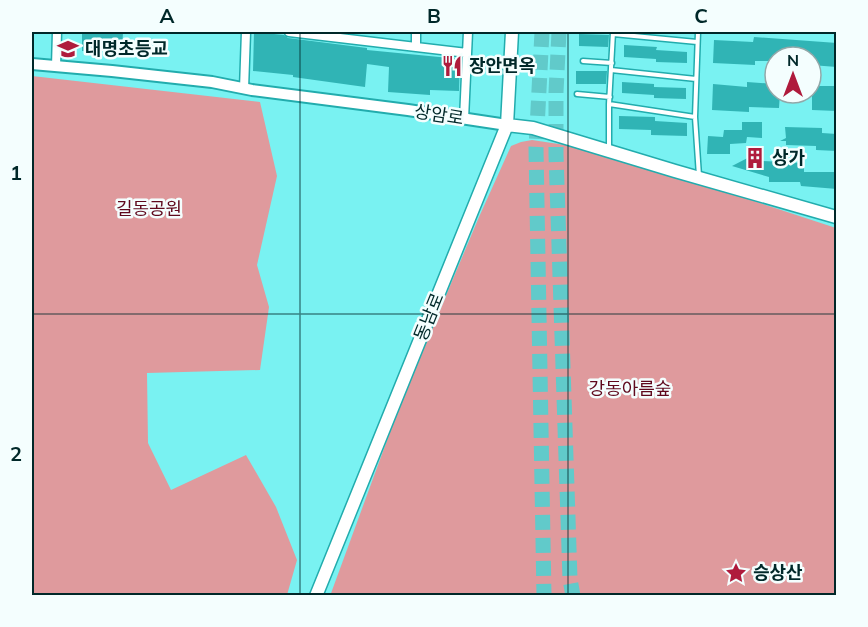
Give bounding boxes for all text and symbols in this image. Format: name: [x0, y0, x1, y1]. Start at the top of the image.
text: A: [160, 3, 175, 28]
text: B: [427, 3, 441, 28]
text: C: [694, 3, 708, 28]
school or university icon: 대명초등교: [56, 37, 80, 61]
place label: 대명초등교: [85, 37, 168, 60]
north arrow: [763, 45, 823, 105]
text: N: [787, 50, 799, 70]
restaurant icon: 장안면옥: [440, 54, 464, 78]
place label: 장안면옥: [469, 54, 535, 77]
street label: 상암로: [413, 99, 465, 130]
building icon: 상가: [743, 146, 767, 170]
place label: 상가: [772, 146, 806, 169]
text: 1: [10, 160, 22, 185]
park label: 길동공원: [116, 197, 182, 220]
street label: 동남로: [409, 289, 449, 344]
park label: 강동아름숲: [589, 377, 671, 400]
text: 2: [10, 441, 22, 466]
place icon: 승상산: [724, 561, 748, 585]
place label: 승상산: [753, 561, 803, 584]

